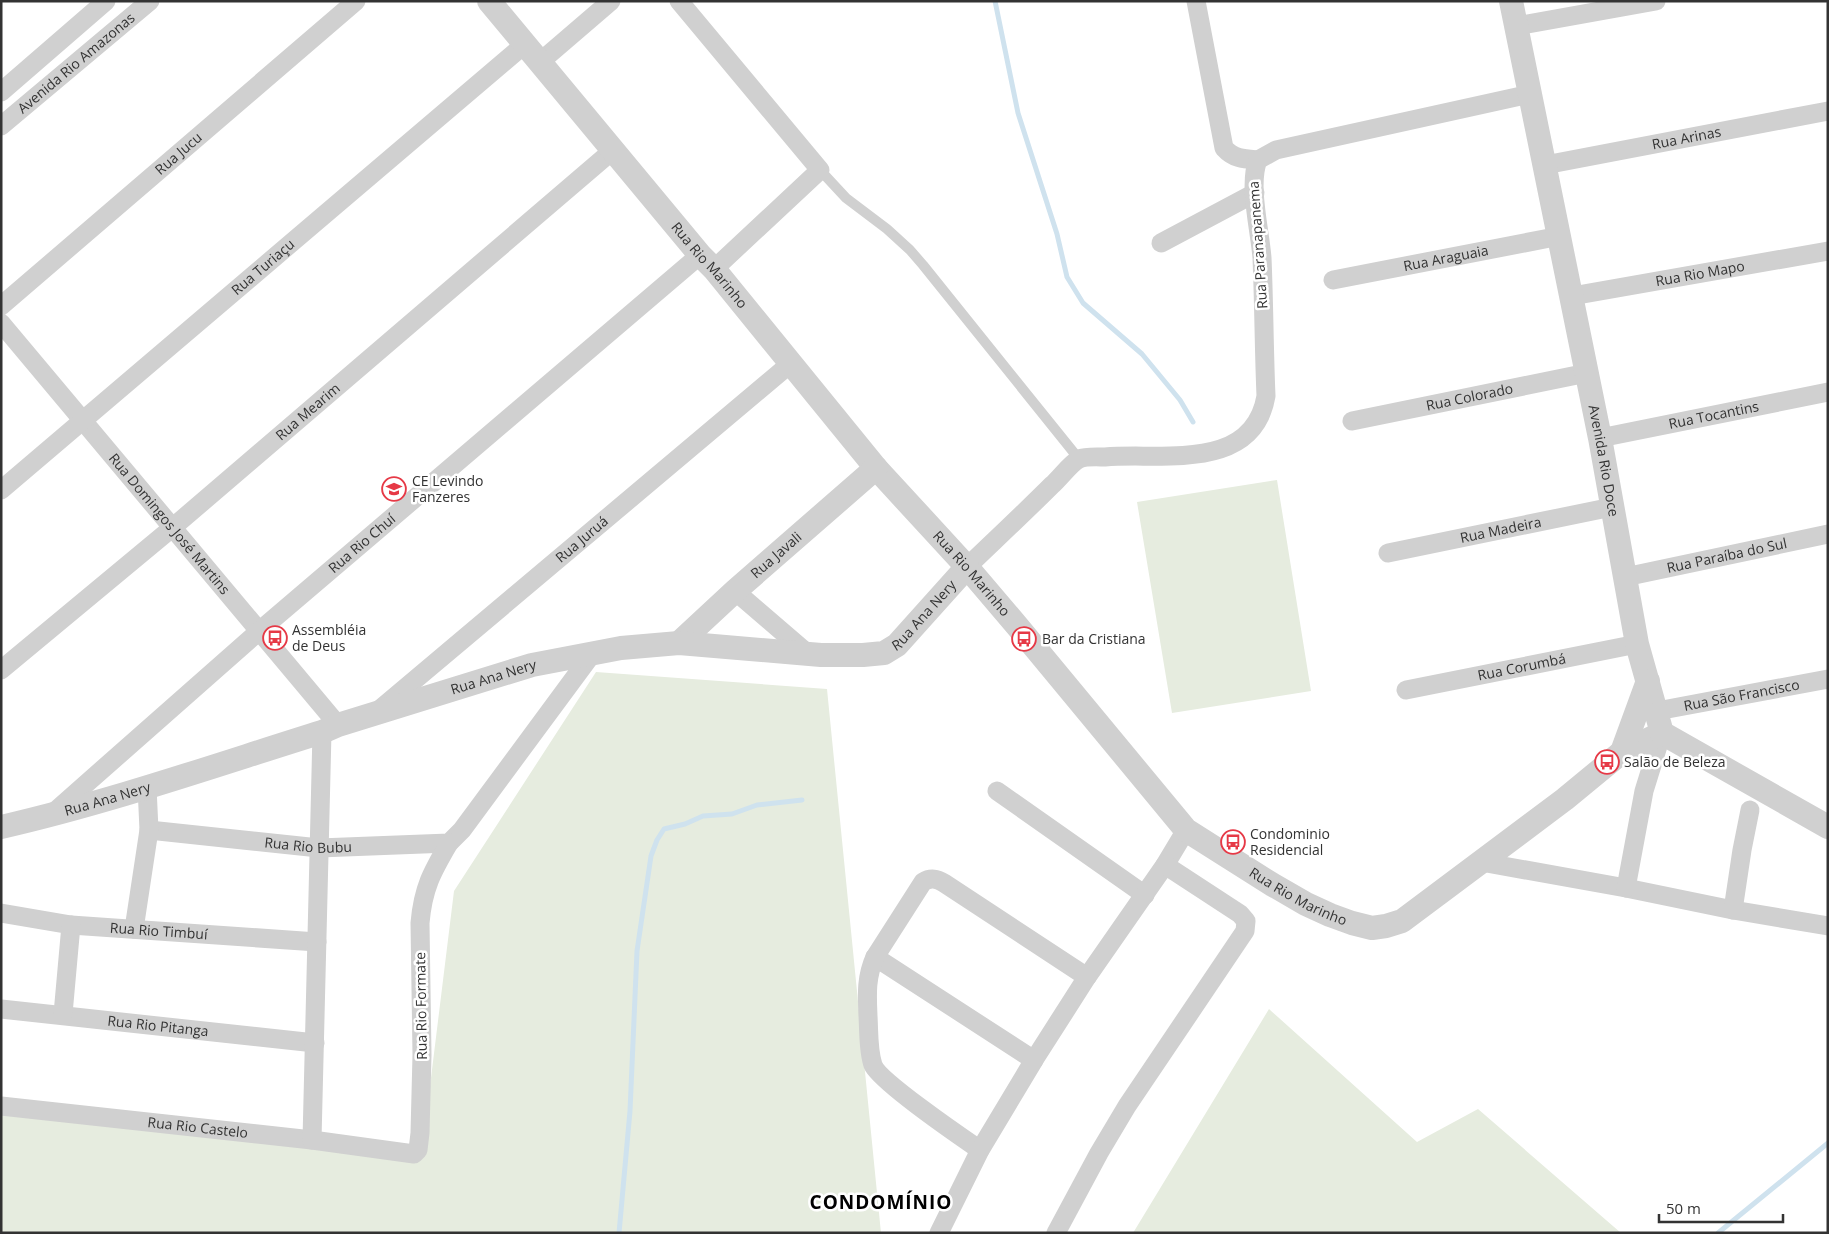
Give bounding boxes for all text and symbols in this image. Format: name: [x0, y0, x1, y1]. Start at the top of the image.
street label: Avenida Rio Amazonas: [13, 8, 139, 117]
street label: Rua Arinas: [1650, 122, 1723, 153]
street label: Rua Jucu: [151, 128, 206, 179]
street label: Rua Paranapanema: [1244, 180, 1271, 310]
street label: Rua Rio Marinho: [667, 218, 752, 312]
street label: Rua Turiaçu: [227, 234, 298, 299]
street label: Rua Araguaia: [1402, 240, 1490, 275]
street label: Rua Rio Mapo: [1654, 256, 1746, 290]
street label: Rua Mearim: [271, 378, 344, 444]
street label: Rua Colorado: [1424, 378, 1515, 415]
street label: Rua Tocantins: [1667, 396, 1761, 433]
street label: Avenida Rio Doce: [1584, 403, 1624, 518]
street label: Rua Domingos José Martins: [105, 449, 235, 598]
place label: CE Levindo Fanzeres: [412, 471, 484, 506]
school or university icon: CE Levindo Fanzeres: [381, 476, 407, 502]
street label: Rua Rio Chuí: [324, 509, 399, 577]
street label: Rua Juruá: [551, 511, 612, 567]
street label: Rua Madeira: [1458, 512, 1543, 547]
street label: Rua Rio Marinho: [929, 526, 1015, 620]
street label: Rua Javali: [746, 527, 805, 582]
street label: Rua Paraíba do Sul: [1665, 533, 1788, 577]
street label: Rua Ana Nery: [888, 575, 961, 655]
place label: Assembléia de Deus: [292, 620, 366, 655]
bus stop icon: Assembléia de Deus: [262, 625, 288, 651]
bus stop icon: Bar da Cristiana: [1011, 626, 1037, 652]
place label: Bar da Cristiana: [1042, 629, 1146, 648]
street label: Rua Corumbá: [1476, 648, 1567, 685]
street label: Rua Ana Nery: [448, 654, 539, 699]
street label: Rua São Francisco: [1682, 675, 1801, 715]
bus stop icon: Salão de Beleza: [1594, 749, 1620, 775]
place label: Salão de Beleza: [1624, 752, 1726, 771]
street label: Rua Ana Nery: [62, 777, 153, 820]
place label: Condominio Residencial: [1250, 824, 1330, 859]
bus stop icon: Condominio Residencial: [1220, 829, 1246, 855]
street label: Rua Rio Bubu: [264, 832, 352, 857]
street label: Rua Rio Marinho: [1246, 862, 1350, 929]
street label: Rua Rio Timbuí: [109, 918, 209, 943]
street label: Rua Rio Formate: [410, 952, 431, 1060]
street label: Rua Rio Pitanga: [107, 1011, 210, 1040]
street label: Rua Rio Castelo: [147, 1112, 249, 1142]
district label: CONDOMÍNIO: [810, 1189, 952, 1215]
scale bar: [1659, 1192, 1783, 1224]
text: 50 m: [1666, 1198, 1701, 1218]

